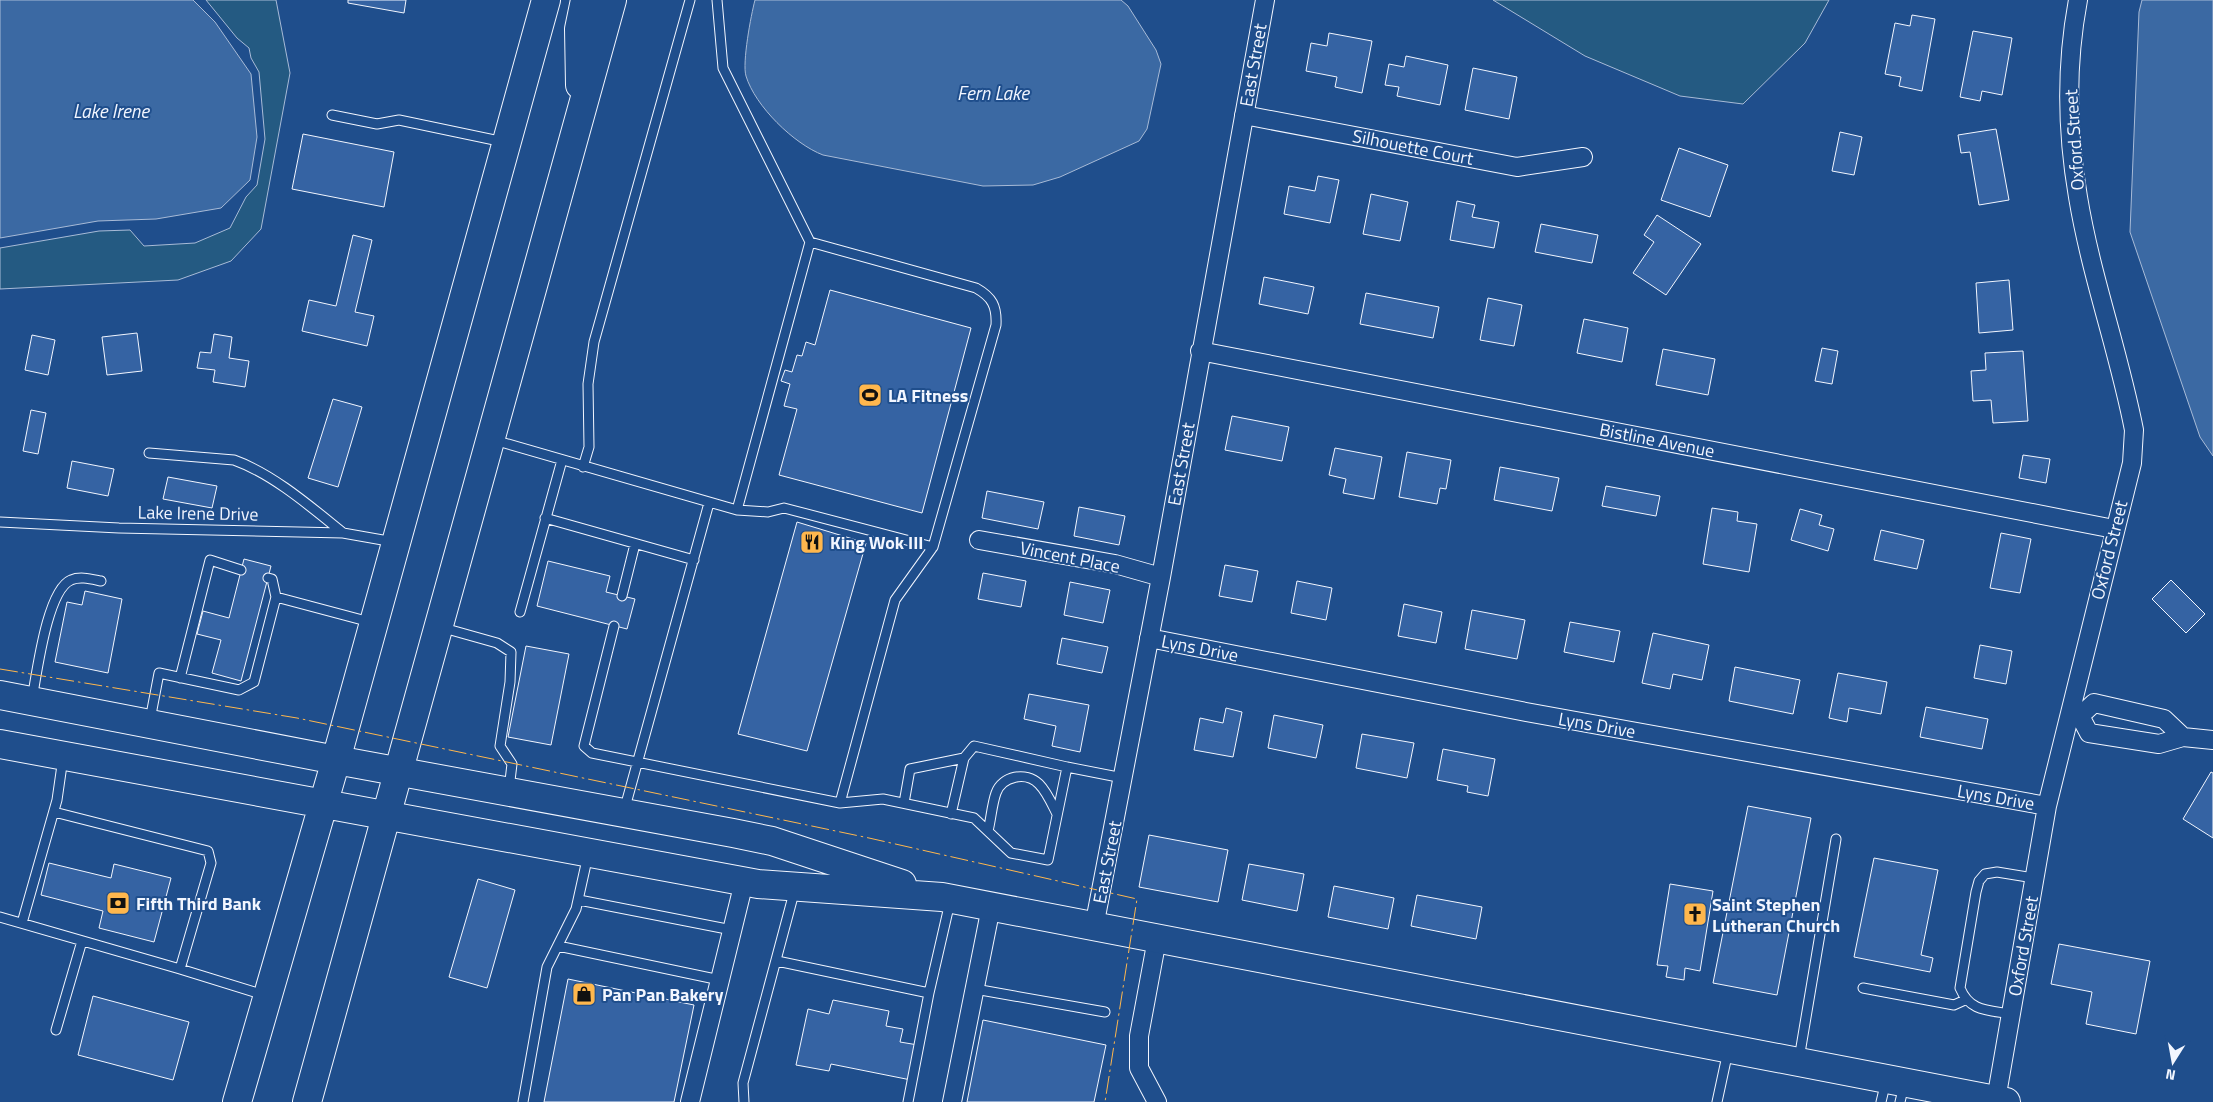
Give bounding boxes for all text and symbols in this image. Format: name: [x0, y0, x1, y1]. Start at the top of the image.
street label: East Street: [1232, 21, 1274, 109]
water label: Fern Lake: [957, 78, 1030, 107]
street label: Oxford Street: [2057, 88, 2091, 191]
water label: Lake Irene: [73, 96, 150, 125]
street label: Silhouette Court: [1350, 122, 1476, 172]
sports icon: LA Fitness: [857, 382, 883, 408]
place label: LA Fitness: [888, 382, 968, 409]
street label: Bistline Avenue: [1597, 416, 1717, 464]
street label: East Street: [1160, 420, 1202, 508]
street label: Oxford Street: [2084, 497, 2135, 602]
street label: Lake Irene Drive: [137, 498, 259, 528]
restaurant icon: King Wok III: [799, 529, 825, 555]
place label: King Wok III: [830, 529, 924, 556]
street label: Vincent Place: [1018, 534, 1122, 580]
street label: Lyns Drive: [1159, 627, 1241, 669]
street label: Lyns Drive: [1556, 705, 1638, 745]
street label: Lyns Drive: [1955, 777, 2037, 817]
street label: East Street: [1086, 818, 1128, 906]
bank icon: Fifth Third Bank: [105, 890, 131, 916]
place label: Fifth Third Bank: [136, 890, 262, 917]
place label: Saint Stephen Lutheran Church: [1712, 891, 1840, 939]
street label: Oxford Street: [2001, 893, 2045, 998]
church icon: Saint Stephen Lutheran Church: [1682, 901, 1708, 927]
shop icon: Pan Pan Bakery: [571, 981, 597, 1007]
place label: Pan Pan Bakery: [602, 981, 723, 1008]
north arrow: [2148, 1037, 2198, 1087]
text: N: [2164, 1064, 2177, 1086]

